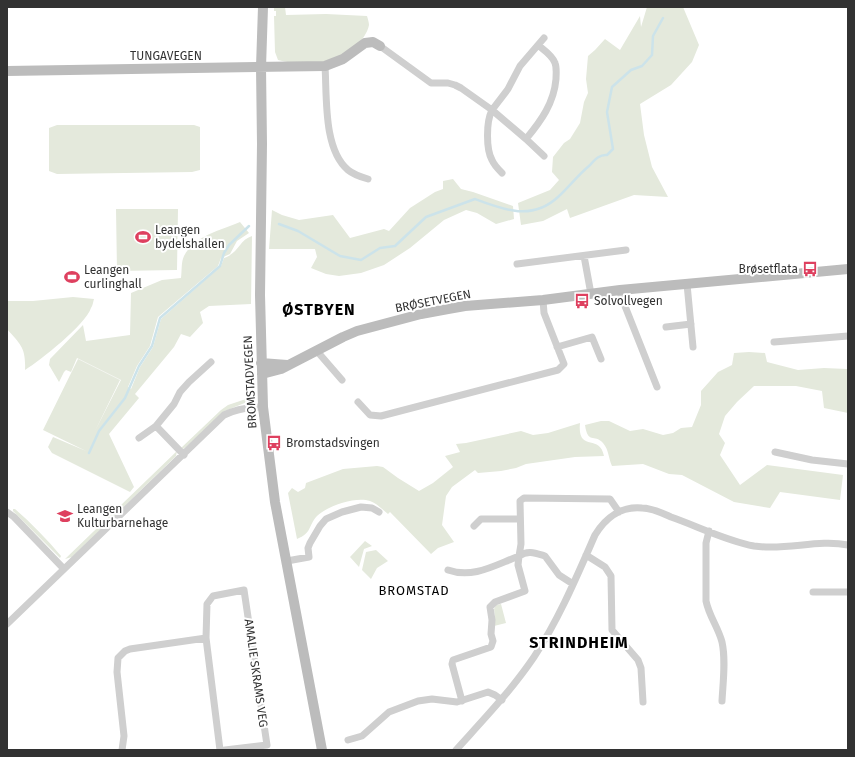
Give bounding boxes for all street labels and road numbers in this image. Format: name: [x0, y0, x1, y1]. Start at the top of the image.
street label: TUNGAVEGEN: [130, 49, 202, 63]
street label: BRØSETVEGEN: [394, 287, 472, 315]
street label: BROMSTADVEGEN: [241, 335, 259, 429]
street label: AMALIE SKRAMS VEG: [241, 618, 271, 728]

